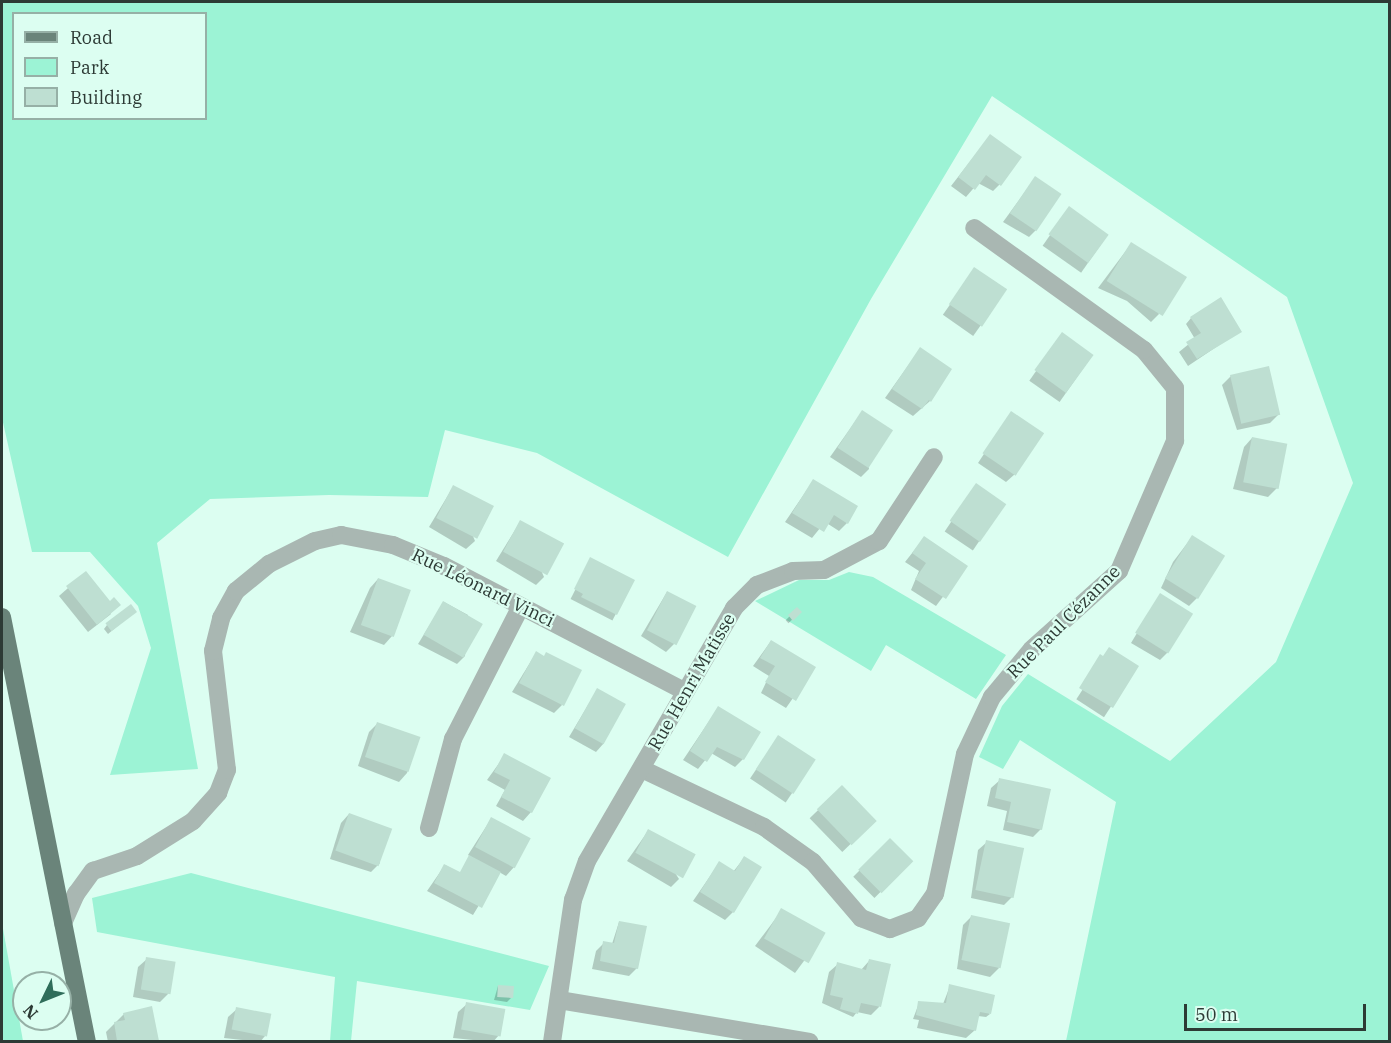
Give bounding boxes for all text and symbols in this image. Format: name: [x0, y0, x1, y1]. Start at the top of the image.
legend: [12, 12, 207, 120]
text: Road: [70, 26, 113, 49]
text: Park: [70, 56, 109, 79]
text: Building: [70, 86, 142, 109]
street label: Rue Léonard Vinci: [408, 544, 558, 632]
street label: Rue Paul Cézanne: [1003, 561, 1125, 683]
street label: Rue Henri Matisse: [644, 610, 740, 754]
north arrow: [12, 971, 72, 1031]
scale bar: [1187, 992, 1368, 1030]
text: N: [19, 1000, 42, 1023]
text: 50 m: [1195, 1003, 1238, 1026]

